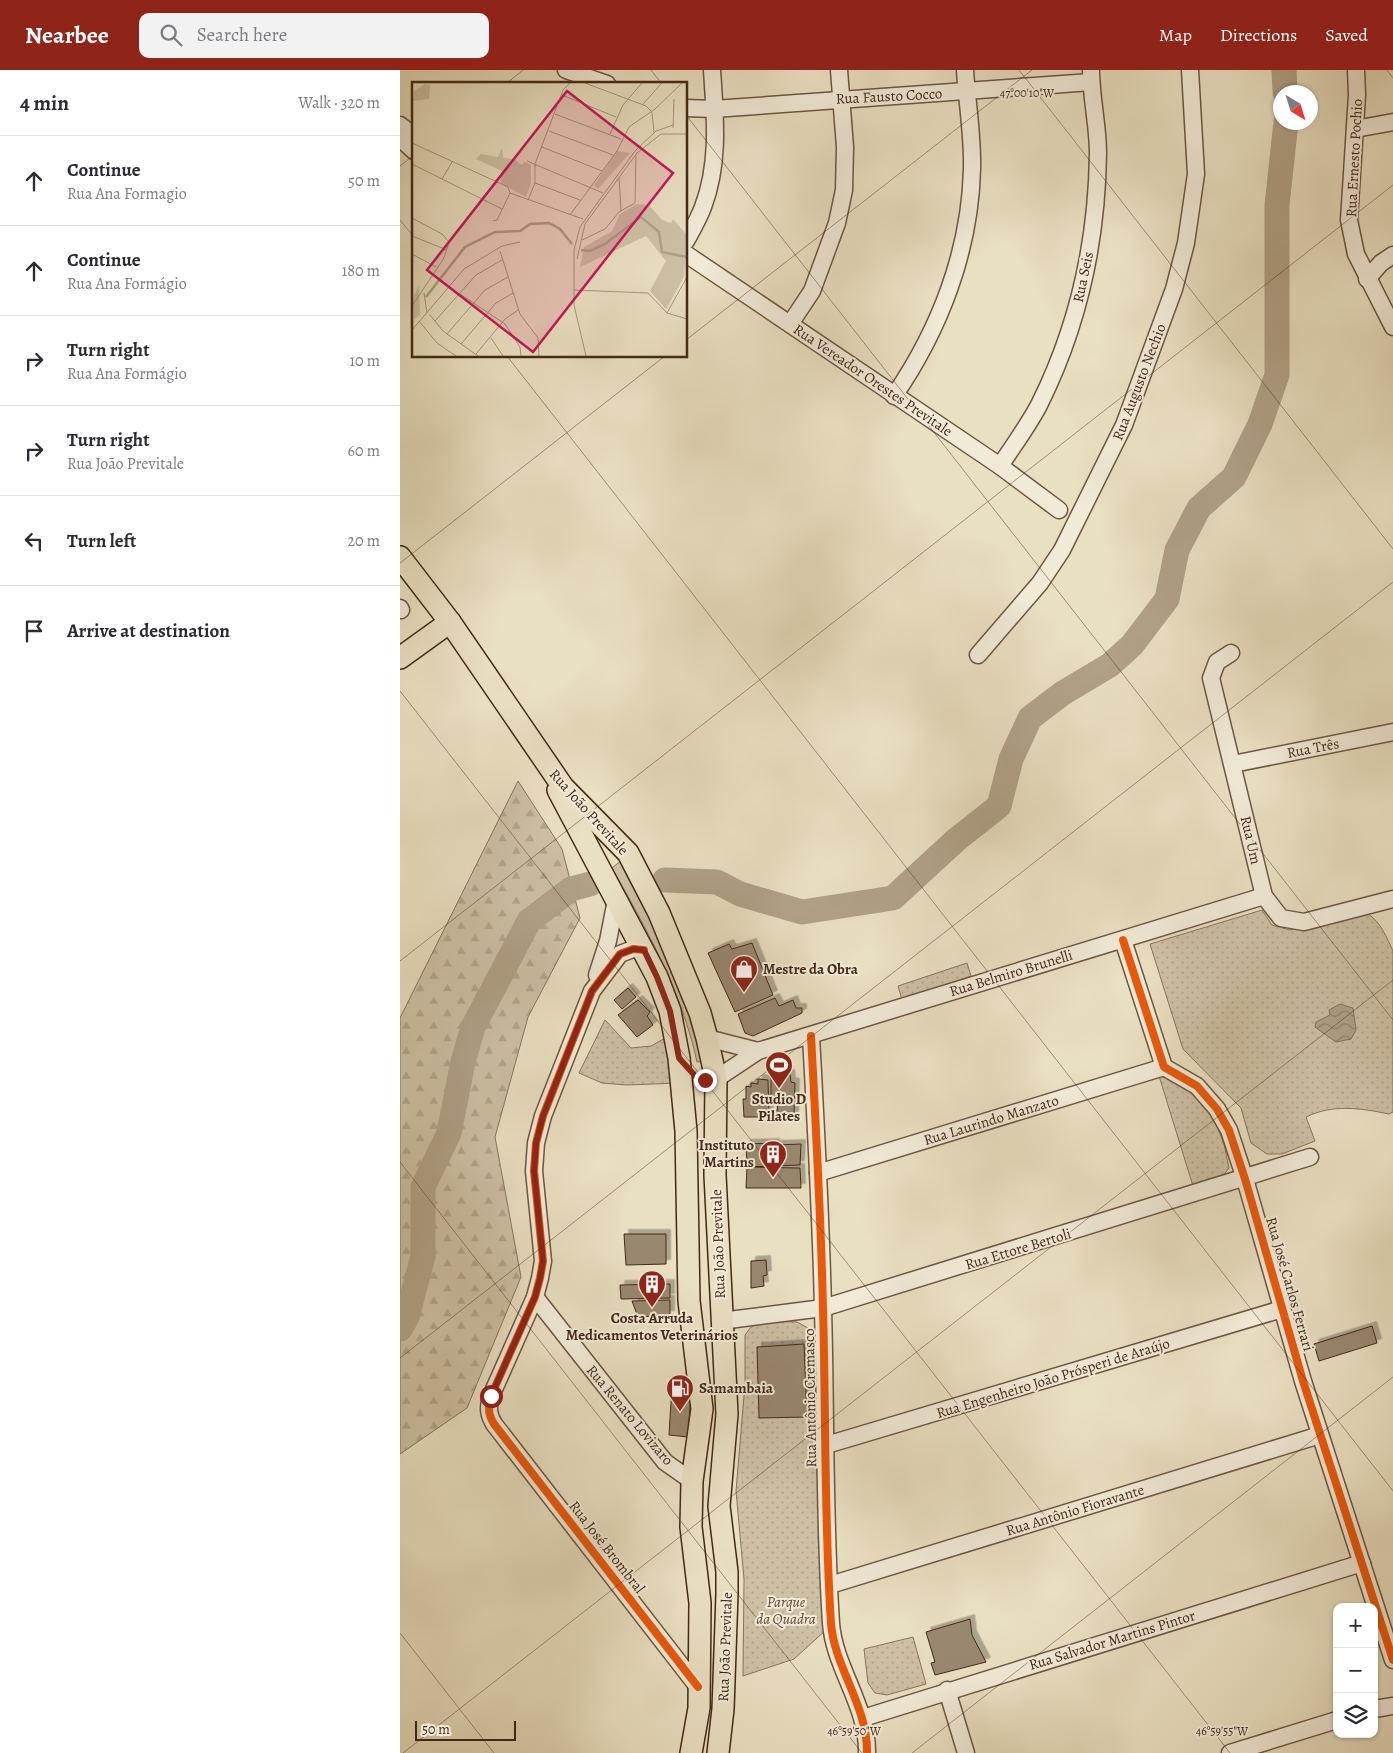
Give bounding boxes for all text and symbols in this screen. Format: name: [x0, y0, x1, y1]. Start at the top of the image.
search box: [139, 13, 489, 58]
text: Nearbee: [25, 19, 109, 51]
icon: search: [157, 21, 185, 49]
text: Search here: [197, 22, 287, 48]
text: Map: [1159, 23, 1192, 47]
text: Directions: [1220, 23, 1297, 47]
text: Saved: [1325, 23, 1368, 47]
inset map: [412, 82, 688, 358]
street label: Rua Fausto Cocco: [835, 83, 943, 109]
text: 47°00'10"W: [1000, 85, 1055, 101]
north arrow: [1273, 85, 1318, 130]
text: 4 min: [20, 89, 69, 117]
text: Walk · 320 m: [298, 92, 380, 114]
street label: Rua Ernesto Pochio: [1341, 98, 1367, 218]
text: Continue: [67, 157, 141, 183]
icon: ahead: [20, 167, 48, 195]
text: 50 m: [348, 170, 380, 192]
text: Rua Ana Formagio: [67, 183, 187, 205]
text: Continue: [67, 247, 141, 273]
street label: Rua Seis: [1068, 250, 1098, 304]
icon: ahead: [20, 257, 48, 285]
text: 180 m: [342, 260, 380, 282]
text: Rua Ana Formágio: [67, 273, 187, 295]
street label: Rua Vereador Orestes Previtale: [789, 319, 957, 441]
street label: Rua Augusto Nechio: [1107, 321, 1171, 443]
text: Turn right: [67, 337, 149, 363]
icon: right: [20, 347, 48, 375]
text: 10 m: [350, 350, 380, 372]
text: Rua Ana Formágio: [67, 363, 187, 385]
text: Turn right: [67, 427, 149, 453]
icon: right: [20, 437, 48, 465]
text: 60 m: [348, 440, 380, 462]
text: Rua João Previtale: [67, 453, 184, 475]
icon: left: [20, 527, 48, 555]
text: Turn left: [67, 528, 136, 554]
text: 20 m: [347, 530, 380, 552]
icon: arrive: [20, 617, 48, 645]
text: Arrive at destination: [67, 618, 230, 644]
street label: Rua Três: [1285, 733, 1341, 763]
street label: Rua João Previtale: [545, 765, 633, 860]
street label: Rua Um: [1236, 814, 1266, 867]
street label: Rua Belmiro Brunelli: [947, 945, 1075, 1001]
shop icon: Mestre da Obra: [729, 954, 759, 993]
place label: Mestre da Obra: [763, 959, 859, 979]
sports icon: Studio D Pilates: [764, 1050, 794, 1089]
route end: [694, 1069, 717, 1092]
place label: Studio D Pilates: [752, 1089, 806, 1126]
street label: Rua Laurindo Manzato: [921, 1090, 1061, 1150]
place label: Instituto Martins: [699, 1135, 754, 1172]
building icon: Instituto Martins: [758, 1139, 788, 1178]
street label: Rua João Previtale: [706, 1189, 730, 1299]
street label: Rua José Carlos Ferrari: [1261, 1215, 1319, 1353]
street label: Rua Ettore Bertoli: [963, 1223, 1073, 1275]
building icon: Costa Arruda Medicamentos Veterinários: [637, 1269, 667, 1308]
place label: Costa Arruda Medicamentos Veterinários: [566, 1308, 738, 1345]
street label: Rua Antônio Cremasco: [799, 1328, 821, 1468]
street label: Rua Engenheiro João Prósperi de Araújo: [934, 1333, 1172, 1423]
street label: Rua Renato Lovizaro: [582, 1360, 678, 1470]
fuel station icon: Samambaia: [665, 1373, 695, 1412]
place label: Samambaia: [699, 1378, 774, 1398]
route start: [480, 1385, 503, 1408]
street label: Rua Antônio Fioravante: [1003, 1479, 1147, 1541]
street label: Rua José Brombral: [564, 1497, 650, 1598]
street label: Rua João Previtale: [713, 1592, 737, 1702]
park label: Parque da Quadra: [756, 1592, 816, 1629]
map controls: [1333, 1603, 1378, 1738]
button: +: [1333, 1603, 1378, 1648]
street label: Rua Salvador Martins Pintor: [1026, 1605, 1198, 1675]
button: −: [1333, 1648, 1378, 1693]
button: layers: [1333, 1693, 1378, 1738]
scale bar: [415, 1718, 516, 1741]
text: 50 m: [422, 1720, 450, 1739]
text: 46°59'50"W: [827, 1723, 882, 1739]
text: 46°59'55"W: [1196, 1723, 1249, 1739]

